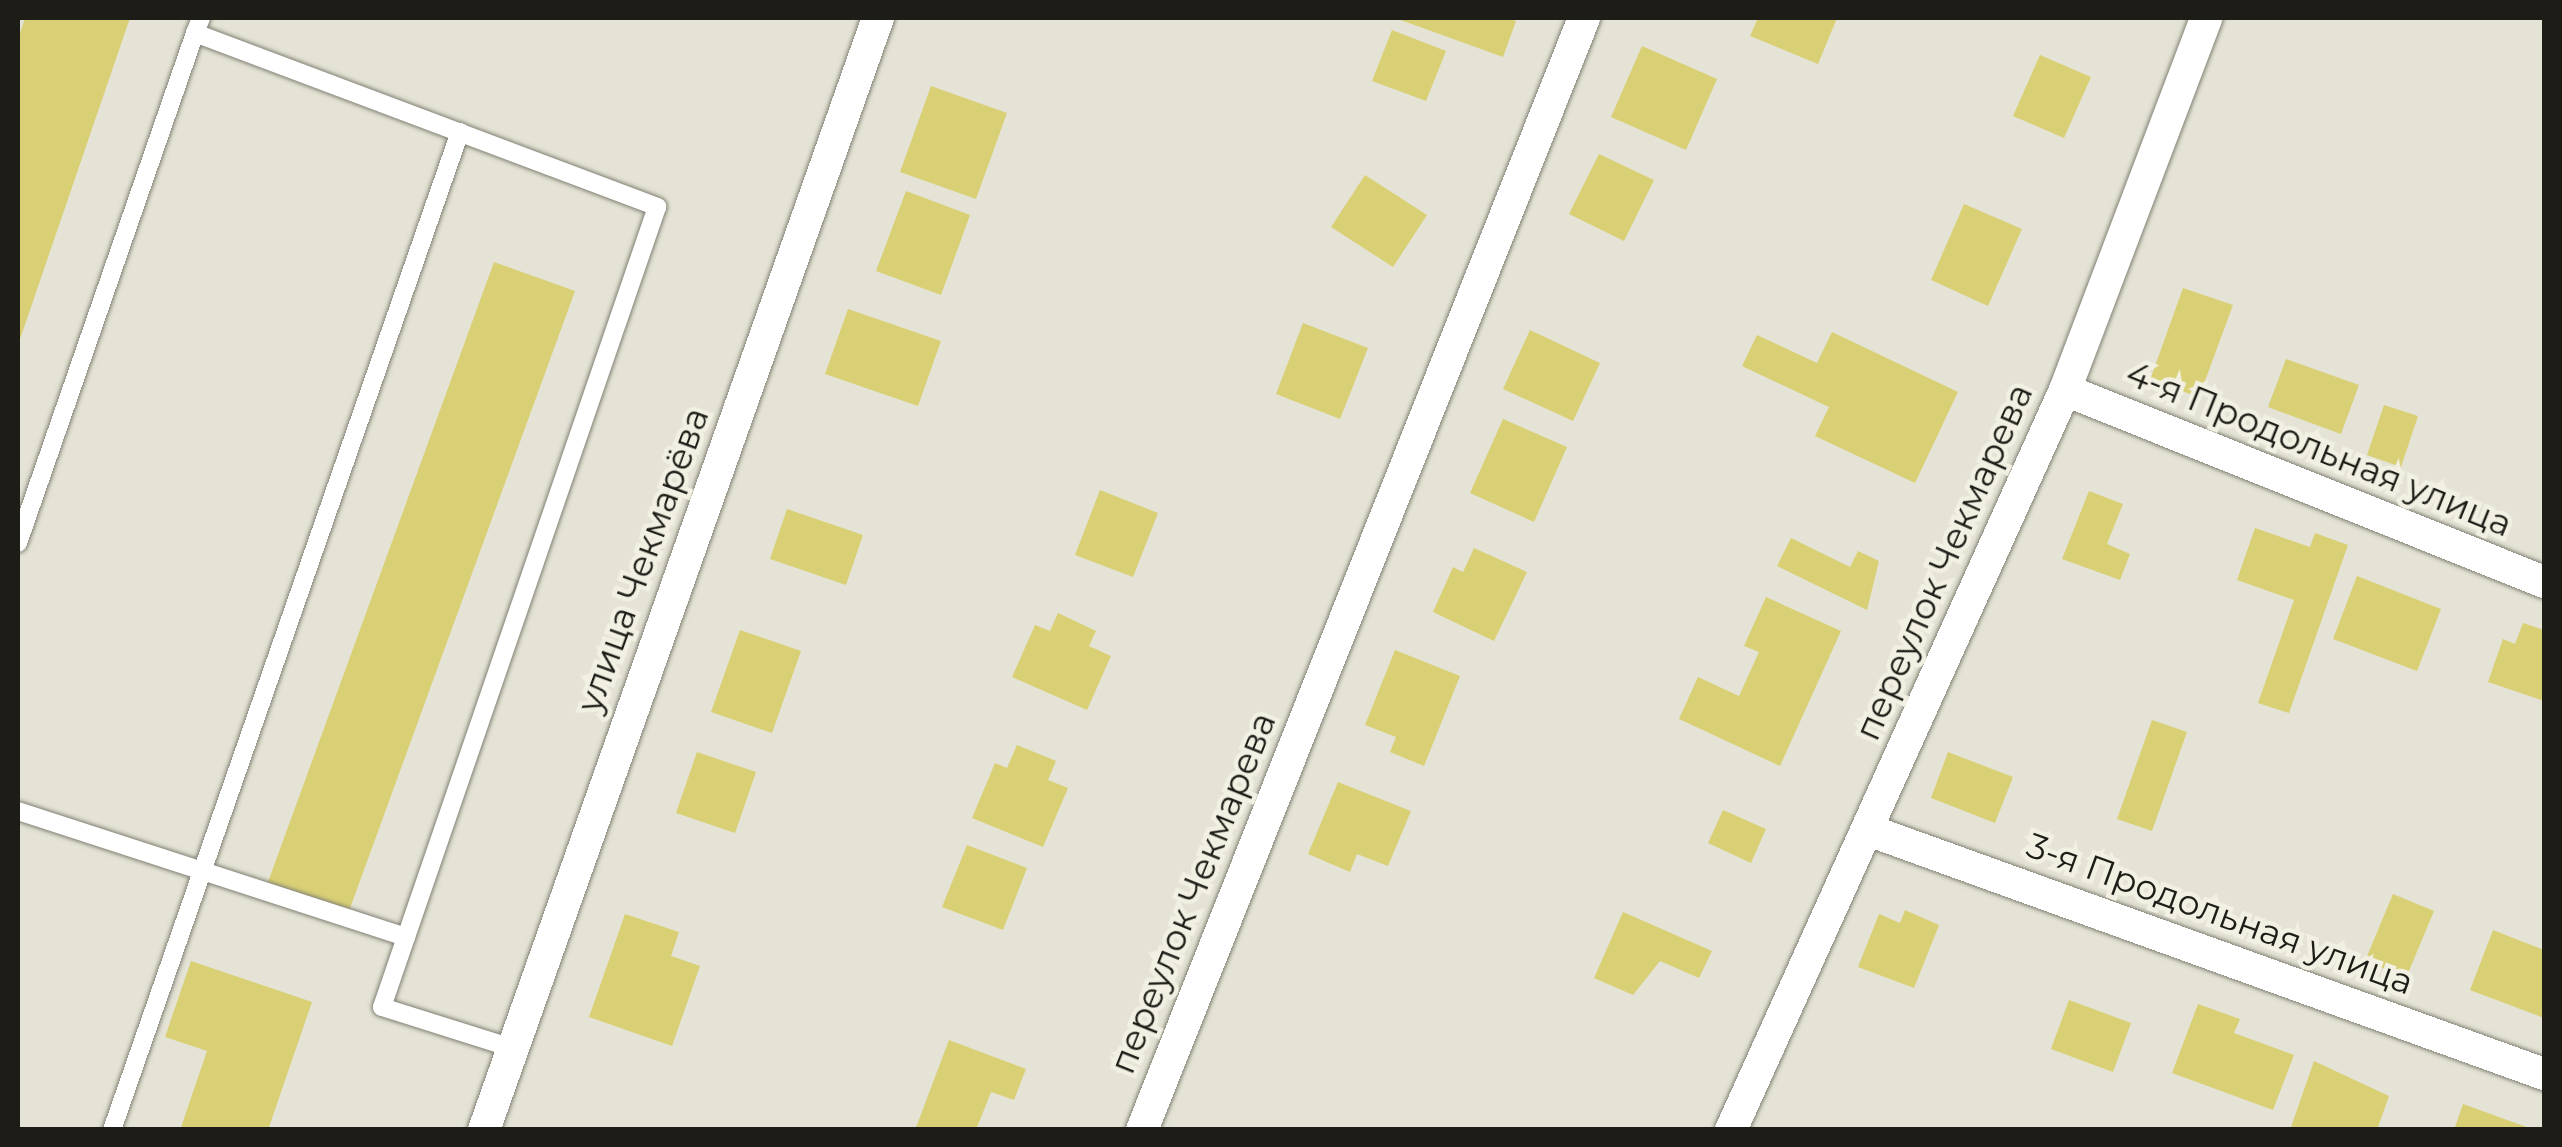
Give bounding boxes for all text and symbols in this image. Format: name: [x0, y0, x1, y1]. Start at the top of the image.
street label: 4-я Продольная улица: [2120, 352, 2518, 546]
street label: переулок Чекмарева: [1846, 377, 2042, 747]
street label: улица Чекмарёва: [568, 402, 718, 718]
street label: переулок Чекмарева: [1101, 706, 1285, 1080]
street label: 3-я Продольная улица: [2021, 824, 2419, 1004]

